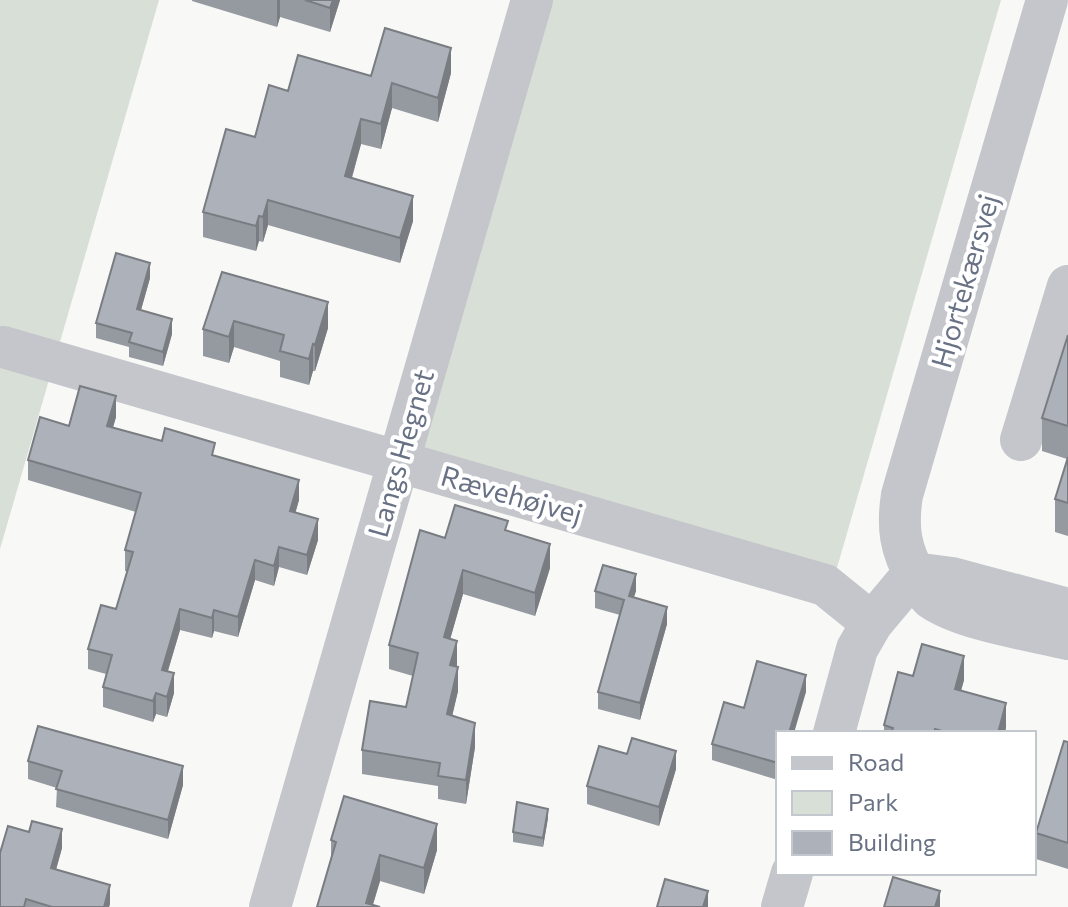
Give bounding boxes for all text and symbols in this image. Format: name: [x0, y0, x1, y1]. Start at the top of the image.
street label: Hjortekærsvej: [923, 190, 1005, 372]
street label: Langs Hegnet: [360, 365, 440, 541]
street label: Rævehøjvej: [437, 458, 587, 530]
legend: [776, 731, 1036, 875]
text: Road: [848, 747, 904, 776]
text: Park: [848, 787, 898, 816]
text: Building: [848, 827, 936, 856]

